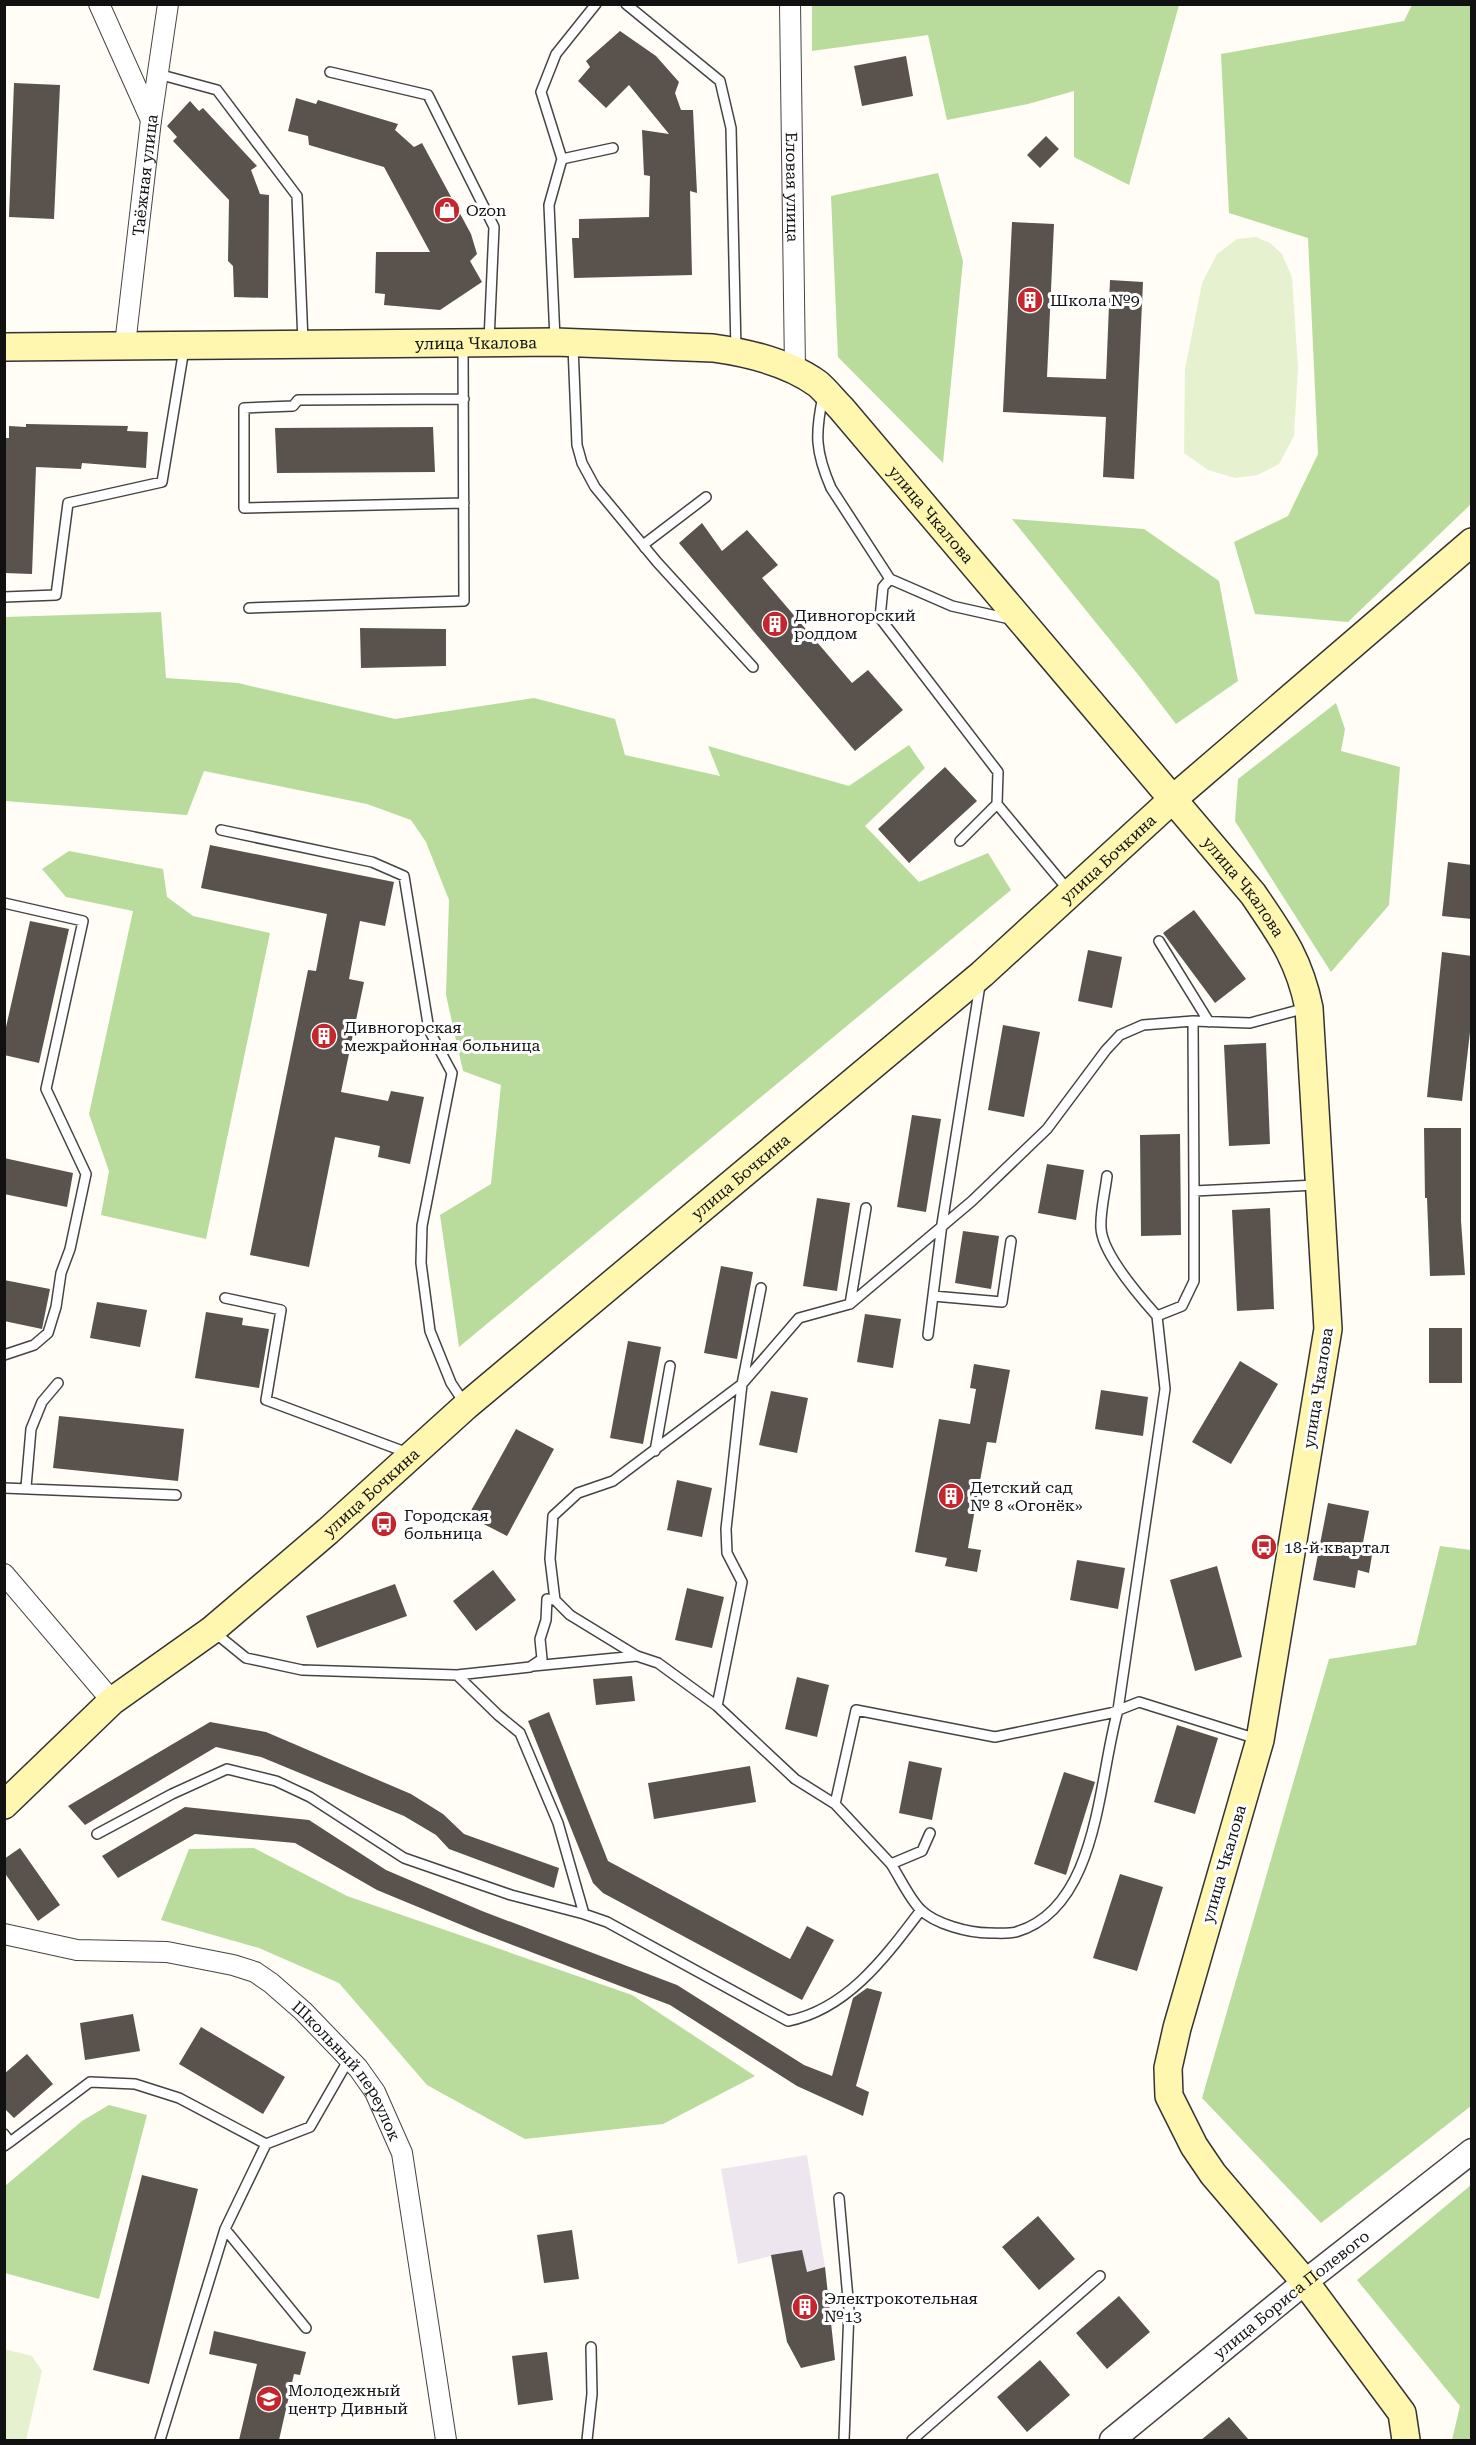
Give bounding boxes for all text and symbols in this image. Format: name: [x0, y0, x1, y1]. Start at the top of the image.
street label: Таёжная улица: [128, 113, 161, 237]
street label: Еловая улица: [782, 132, 803, 243]
shop icon: Ozon: [432, 195, 462, 225]
place label: Ozon: [466, 201, 506, 220]
building icon: Школа №9: [1015, 285, 1045, 315]
place label: Школа №9: [1050, 291, 1140, 310]
street label: улица Чкалова: [415, 333, 537, 353]
street label: улица Чкалова: [885, 462, 978, 567]
place label: Дивногорский роддом: [794, 606, 916, 643]
building icon: Дивногорский роддом: [760, 609, 790, 639]
street label: улица Бочкина: [1056, 810, 1160, 907]
street label: улица Чкалова: [1199, 833, 1289, 940]
place label: Дивногорская межрайонная больница: [344, 1018, 541, 1055]
building icon: Дивногорская межрайонная больница: [309, 1021, 339, 1051]
street label: улица Бочкина: [687, 1130, 794, 1223]
street label: улица Чкалова: [1299, 1326, 1337, 1450]
street label: улица Бочкина: [319, 1444, 423, 1540]
place label: Детский сад № 8 «Огонёк»: [970, 1478, 1083, 1515]
building icon: Детский сад № 8 «Огонёк»: [936, 1481, 966, 1511]
place label: Городская больница: [404, 1506, 489, 1543]
bus stop icon: Городская больница: [369, 1509, 399, 1539]
bus stop icon: 18-й квартал: [1249, 1532, 1279, 1562]
place label: 18-й квартал: [1284, 1538, 1390, 1557]
street label: улица Чкалова: [1198, 1803, 1250, 1925]
street label: Школьный переулок: [288, 1997, 405, 2144]
street label: улица Бориса Полевого: [1209, 2226, 1373, 2363]
place label: Электрокотельная №13: [824, 2289, 978, 2326]
building icon: Электрокотельная №13: [790, 2292, 820, 2322]
place label: Молодежный центр Дивный: [288, 2381, 408, 2418]
school or university icon: Молодежный центр Дивный: [254, 2384, 284, 2414]

